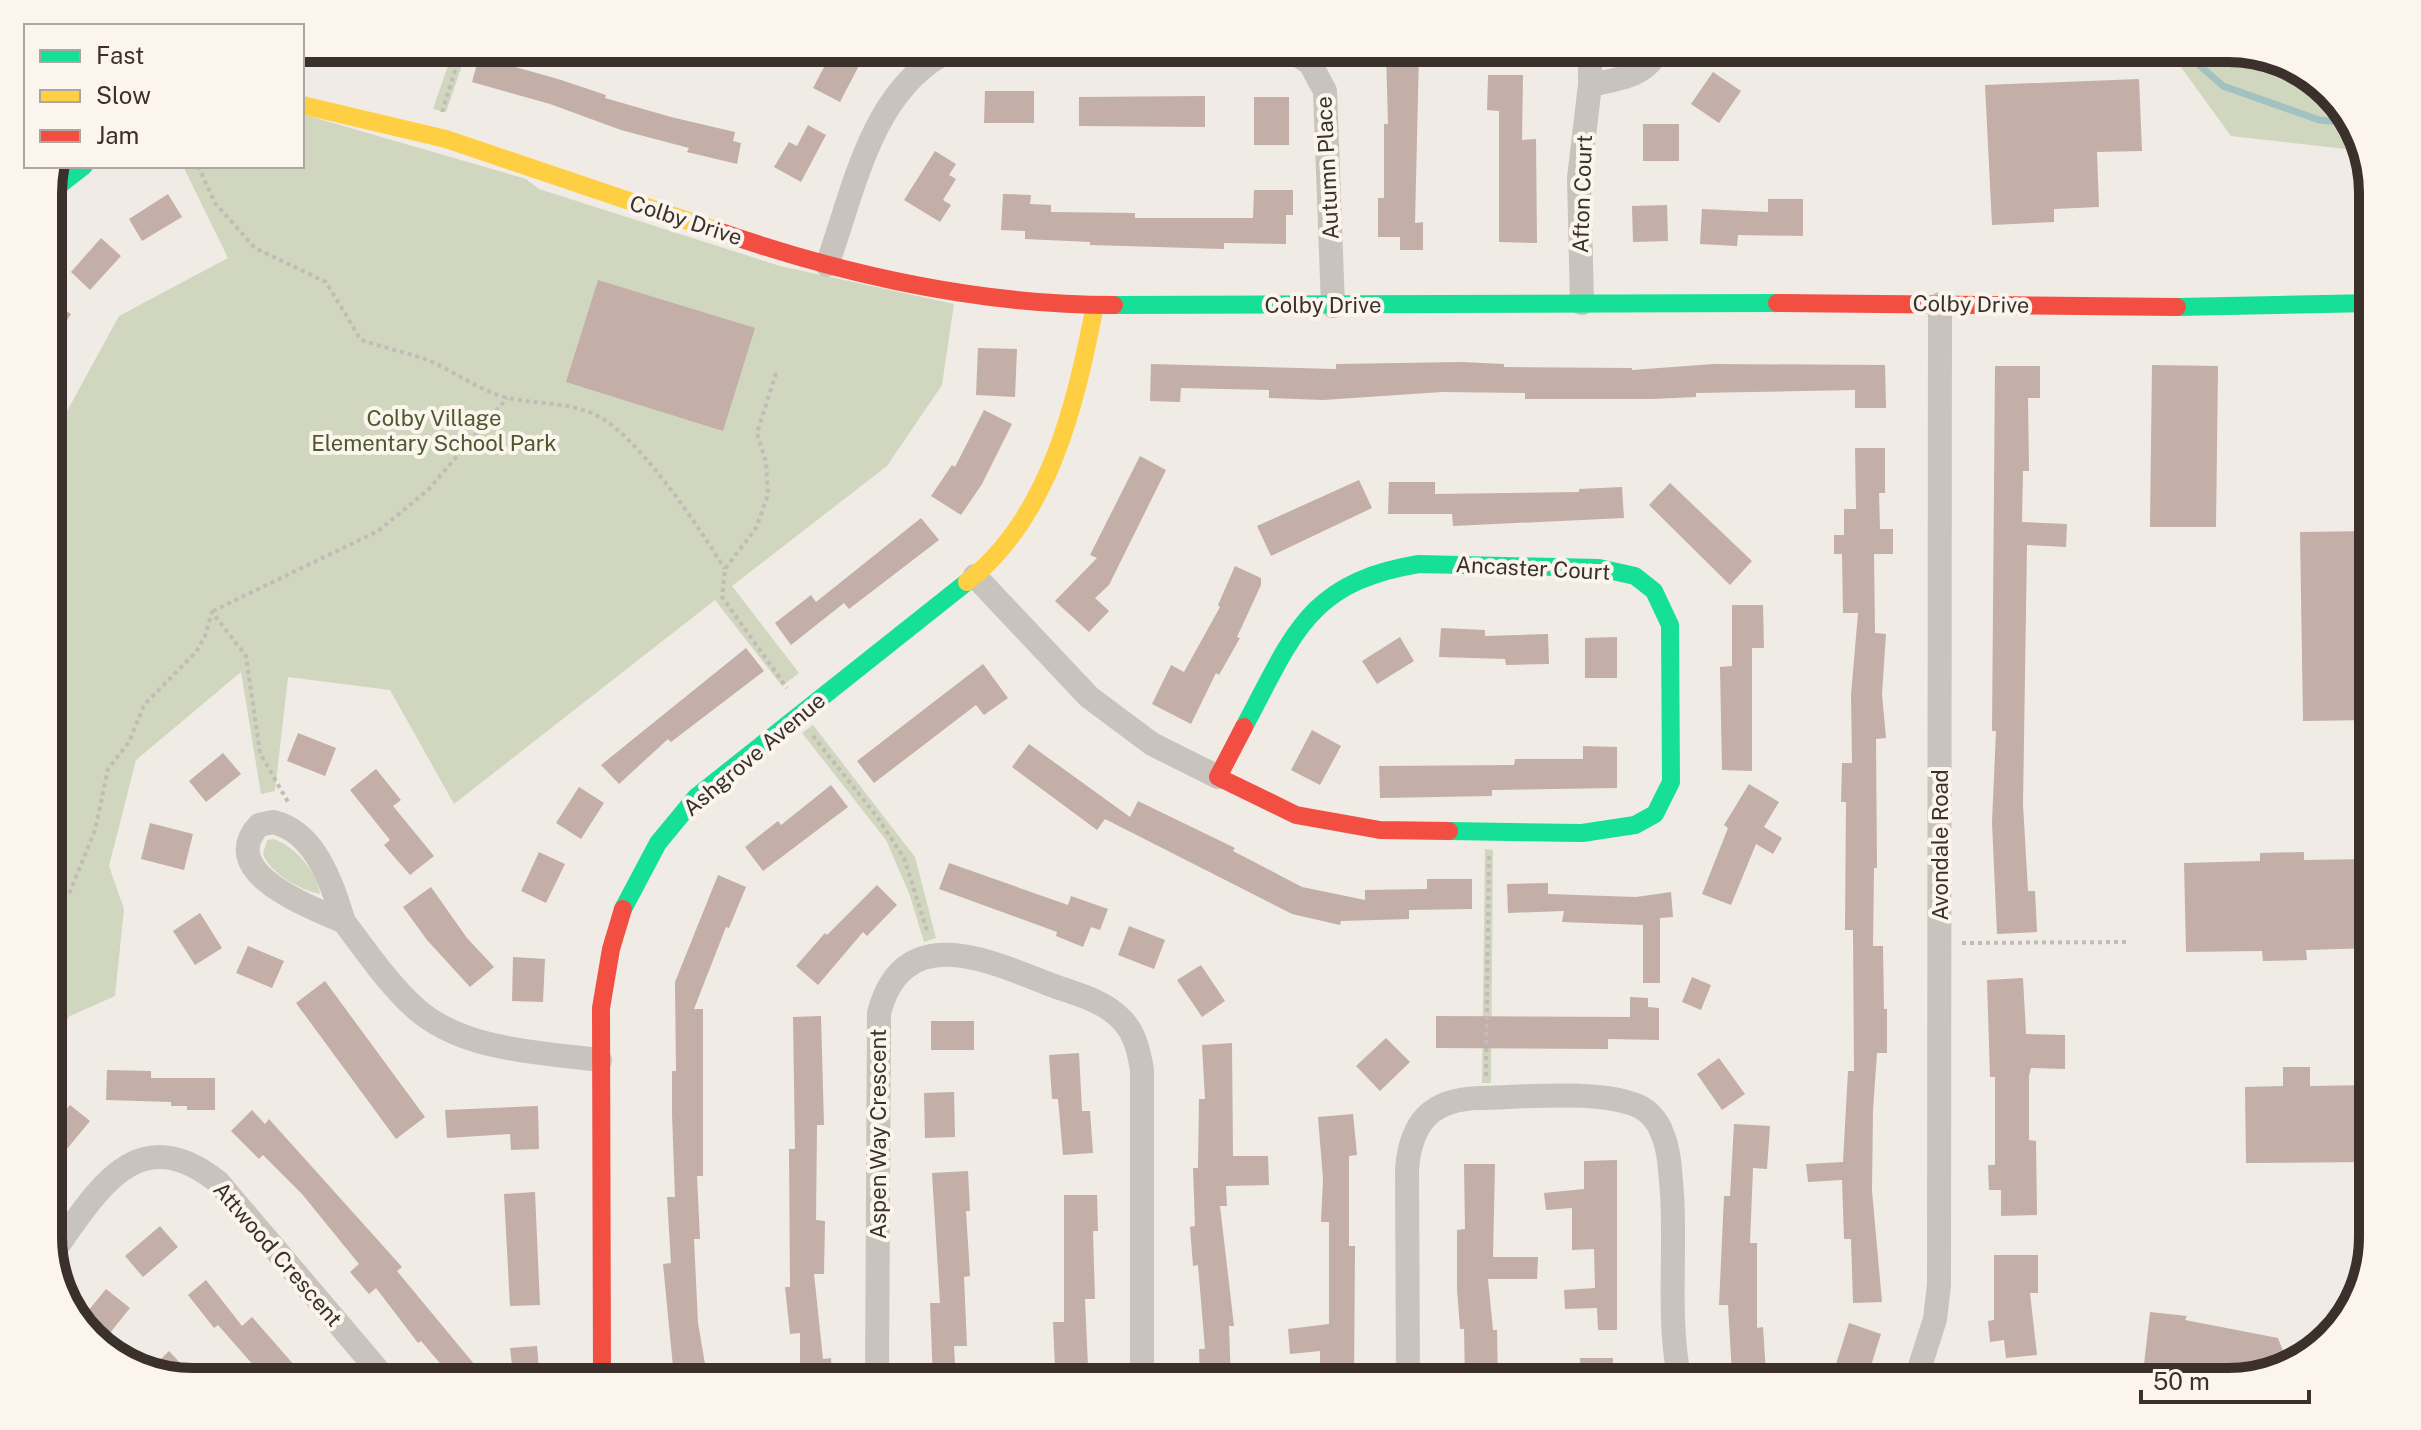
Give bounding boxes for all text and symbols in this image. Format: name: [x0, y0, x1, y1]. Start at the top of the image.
legend: [24, 24, 304, 168]
text: Fast: [96, 41, 144, 69]
text: Slow: [96, 81, 151, 109]
street label: Autumn Place: [1310, 96, 1344, 240]
text: Jam: [96, 121, 139, 149]
street label: Afton Court: [1567, 134, 1597, 254]
street label: Colby Drive: [626, 190, 746, 250]
street label: Colby Drive: [1912, 290, 2030, 318]
street label: Colby Drive: [1265, 292, 1381, 318]
park label: Colby Village Elementary School Park: [311, 405, 557, 456]
street label: Ancaster Court: [1455, 551, 1611, 585]
street label: Ashgrove Avenue: [678, 687, 830, 821]
street label: Avondale Road: [1927, 769, 1953, 921]
street label: Aspen Way Crescent: [865, 1029, 891, 1239]
street label: Attwood Crescent: [208, 1176, 348, 1332]
scale bar: [2141, 1354, 2309, 1404]
text: 50 m: [2153, 1367, 2210, 1395]

